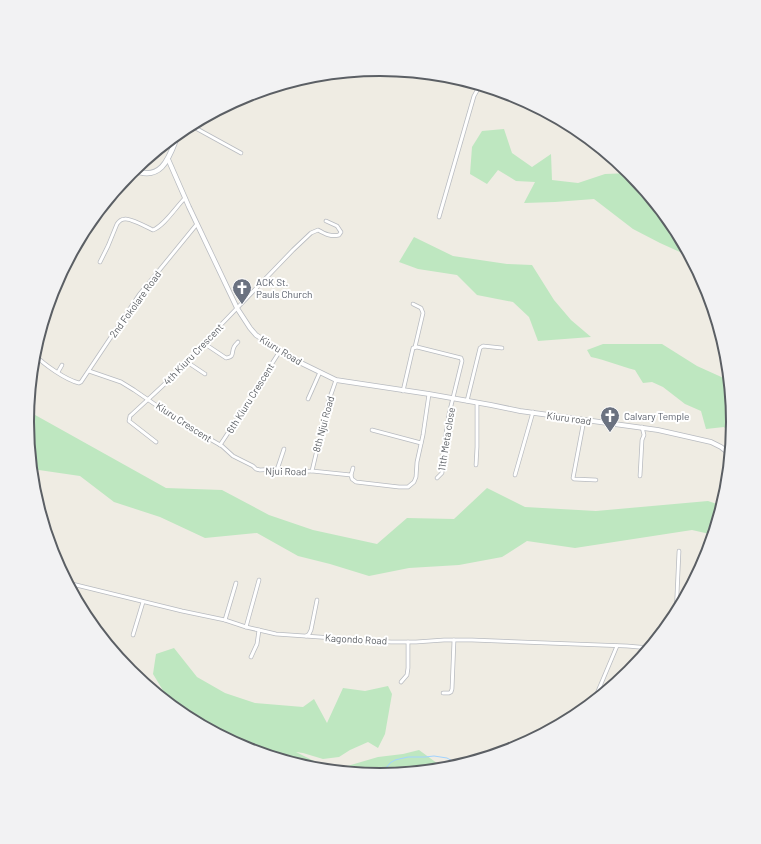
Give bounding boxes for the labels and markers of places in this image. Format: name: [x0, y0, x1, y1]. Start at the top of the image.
place label: ACK St. Pauls Church: [256, 276, 312, 300]
church icon: ACK St. Pauls Church: [231, 277, 253, 305]
church icon: Calvary Temple: [599, 405, 621, 433]
place label: Calvary Temple: [624, 410, 689, 422]

